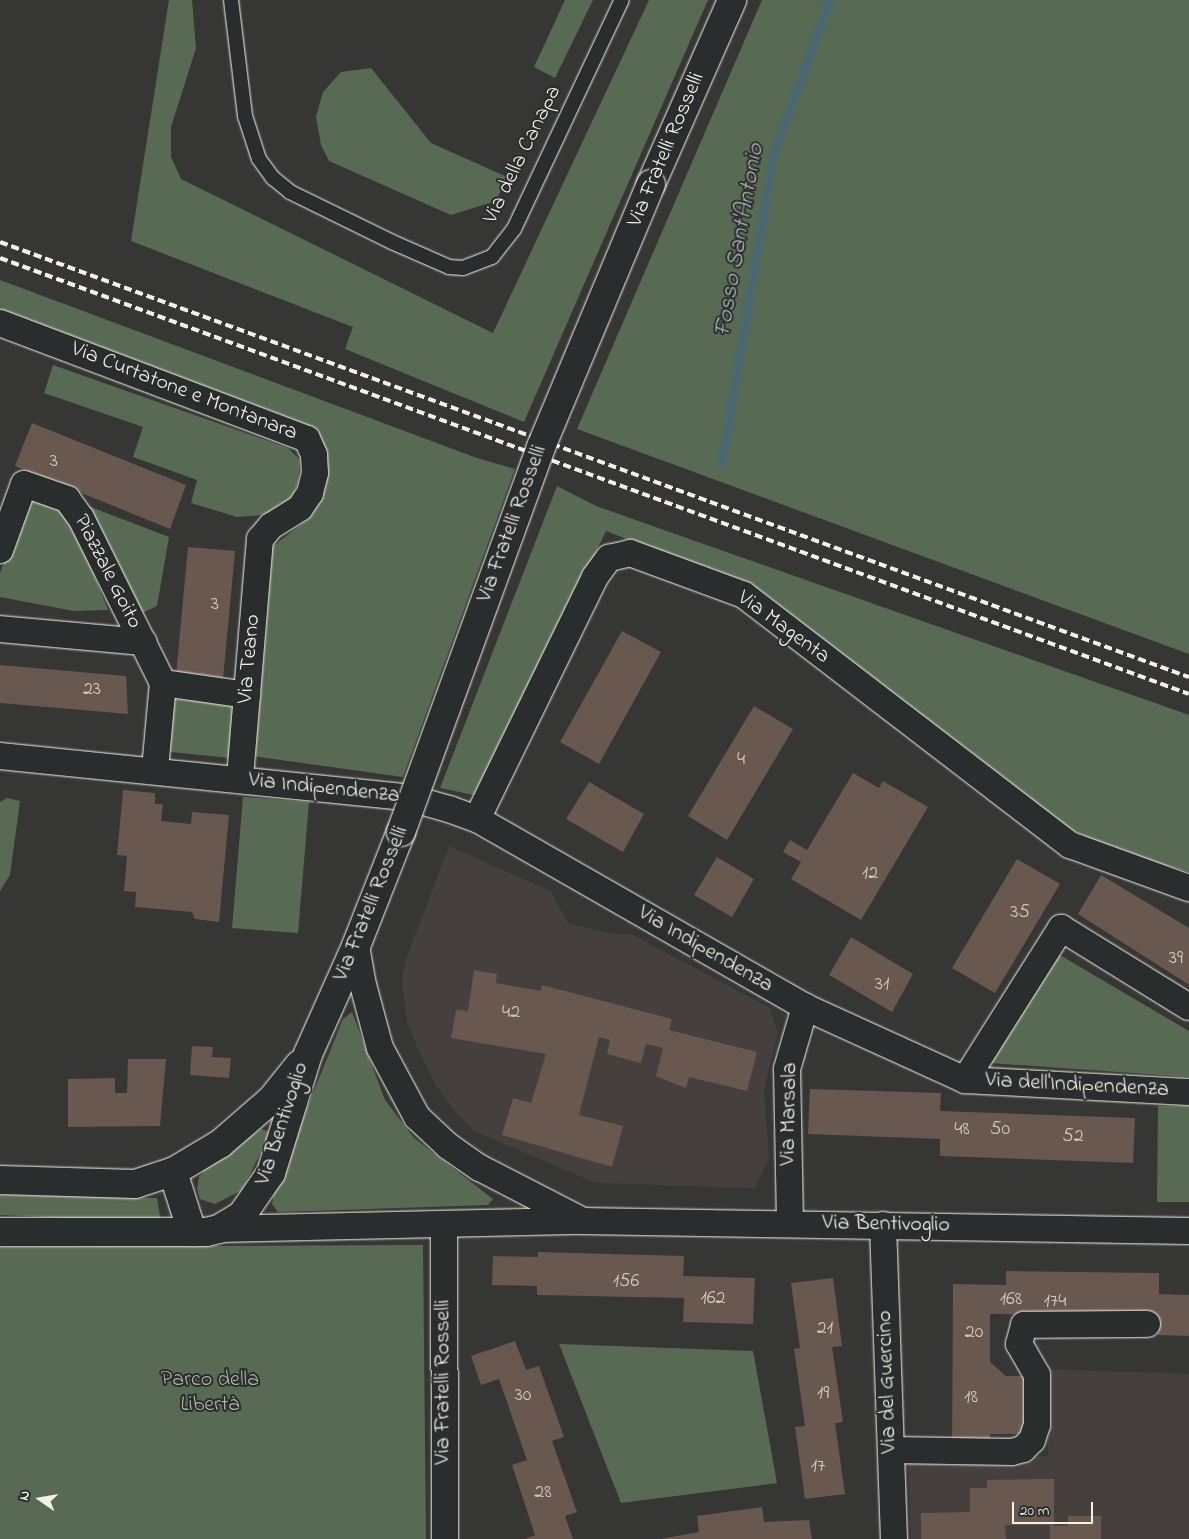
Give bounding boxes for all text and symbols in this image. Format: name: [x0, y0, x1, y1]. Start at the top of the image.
street label: Via Fratelli Rosselli: [623, 69, 711, 231]
street label: Via della Canapa: [478, 82, 568, 228]
water label: Fosso Sant'Antonio: [709, 141, 771, 339]
street label: Via Curtatone e Montanara: [67, 337, 301, 447]
street label: Via Fratelli Rosselli: [472, 442, 554, 606]
house number: 3: [50, 449, 58, 473]
street label: Piazzale Goito: [67, 510, 147, 634]
street label: Via Magenta: [732, 586, 834, 670]
house number: 3: [211, 592, 219, 616]
street label: Via Teano: [233, 613, 267, 705]
house number: 23: [83, 677, 101, 701]
house number: 4: [737, 747, 745, 771]
street label: Via Indipendenza: [247, 768, 401, 810]
street label: Via Fratelli Rosselli: [329, 822, 415, 986]
house number: 12: [862, 861, 878, 885]
house number: 35: [1010, 900, 1030, 924]
street label: Via Indipendenza: [633, 901, 777, 999]
house number: 39: [1169, 946, 1183, 970]
house number: 31: [875, 972, 889, 996]
house number: 42: [502, 1000, 520, 1024]
street label: Via Bentivoglio: [251, 1059, 315, 1189]
street label: Via Marsala: [776, 1062, 804, 1166]
street label: Via dell'Indipendenza: [985, 1068, 1169, 1104]
house number: 48: [954, 1117, 970, 1141]
house number: 50: [990, 1117, 1010, 1141]
house number: 52: [1062, 1124, 1084, 1148]
street label: Via Bentivoglio: [822, 1211, 950, 1239]
house number: 156: [613, 1269, 639, 1293]
house number: 162: [700, 1286, 726, 1310]
house number: 168: [1000, 1287, 1022, 1311]
house number: 174: [1044, 1289, 1066, 1313]
street label: Via Fratelli Rosselli: [431, 1299, 457, 1465]
street label: Via del Guercino: [872, 1310, 904, 1454]
house number: 21: [817, 1316, 833, 1340]
house number: 20: [965, 1320, 983, 1344]
park label: Parco della Libertà: [161, 1367, 259, 1418]
house number: 19: [817, 1381, 829, 1405]
house number: 30: [515, 1383, 531, 1407]
house number: 18: [964, 1385, 978, 1409]
house number: 17: [811, 1454, 825, 1478]
north arrow: [15, 1474, 65, 1524]
house number: 28: [534, 1480, 552, 1504]
text: N: [14, 1489, 36, 1502]
scale bar: [1014, 1492, 1095, 1524]
text: 20 m: [1020, 1500, 1049, 1522]

